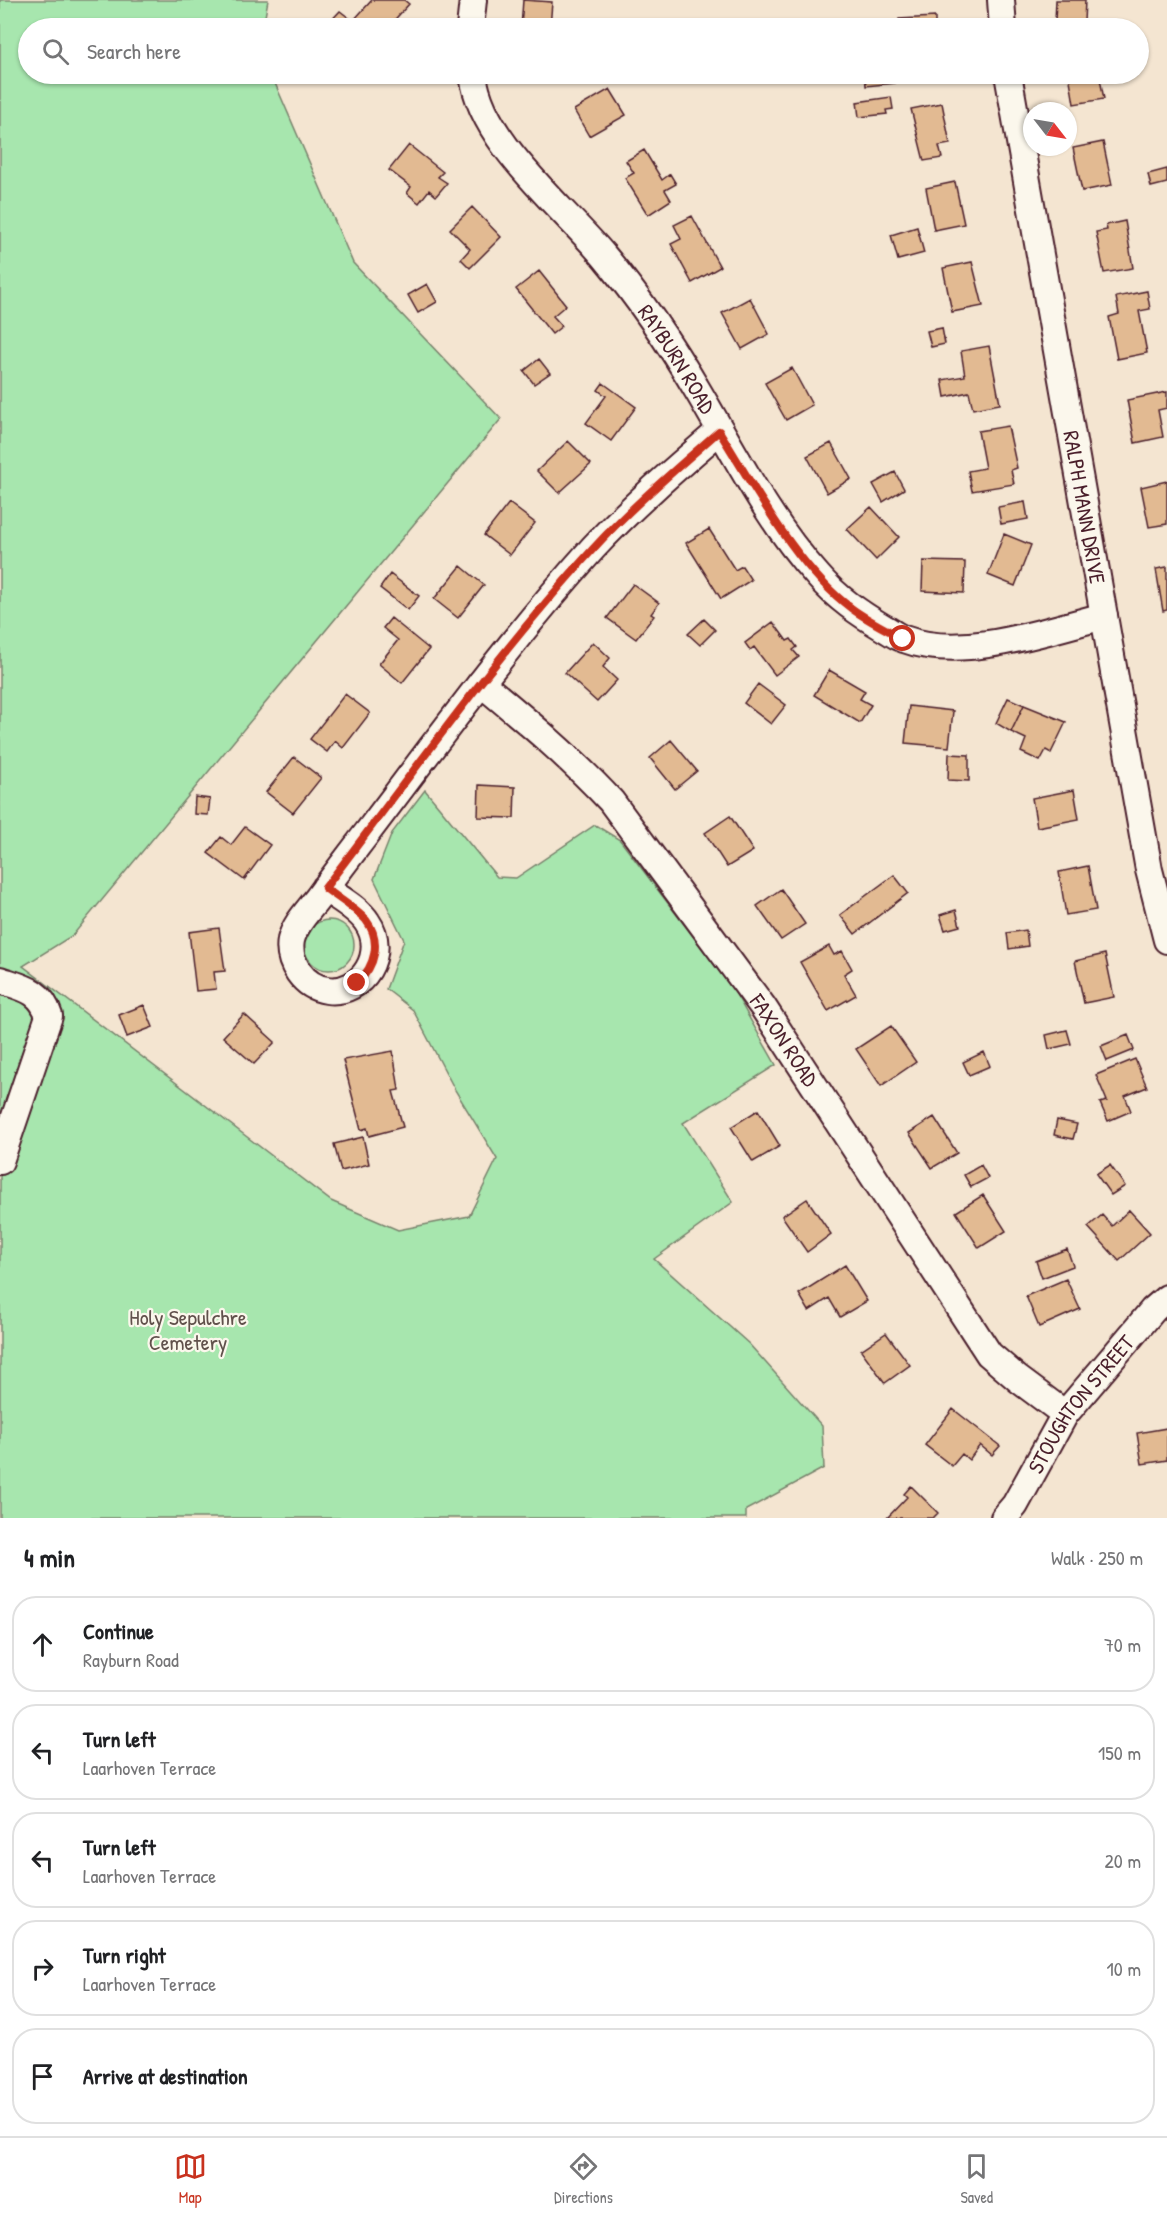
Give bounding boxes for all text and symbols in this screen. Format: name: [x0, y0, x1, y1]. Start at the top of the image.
search box: [18, 18, 1149, 84]
icon: search: [39, 35, 72, 68]
text: Search here: [87, 36, 181, 66]
north arrow: [1023, 102, 1077, 156]
street label: RAYBURN ROAD: [631, 298, 723, 419]
street label: RALPH MANN DRIVE: [1056, 428, 1113, 586]
route start: [889, 625, 915, 651]
route end: [343, 969, 369, 995]
street label: FAXON ROAD: [743, 987, 826, 1092]
park label: Holy Sepulchre Cemetery: [129, 1302, 247, 1357]
street label: STOUGHTON STREET: [1020, 1328, 1141, 1479]
text: 4 min: [24, 1540, 75, 1575]
text: Walk · 250 m: [1051, 1544, 1143, 1571]
text: Continue: [83, 1616, 154, 1646]
icon: ahead: [26, 1628, 59, 1661]
text: 70 m: [1104, 1631, 1141, 1658]
text: Rayburn Road: [83, 1646, 179, 1673]
text: Turn left: [83, 1724, 156, 1754]
icon: left: [26, 1736, 59, 1769]
text: 150 m: [1098, 1739, 1141, 1766]
text: Laarhoven Terrace: [83, 1754, 216, 1781]
text: Turn left: [83, 1832, 156, 1862]
icon: left: [26, 1844, 59, 1877]
text: 20 m: [1104, 1847, 1141, 1874]
text: Laarhoven Terrace: [83, 1862, 216, 1889]
text: Turn right: [83, 1940, 166, 1970]
icon: right: [26, 1952, 59, 1985]
text: 10 m: [1107, 1955, 1141, 1982]
text: Laarhoven Terrace: [83, 1970, 216, 1997]
icon: arrive: [26, 2060, 59, 2093]
text: Arrive at destination: [83, 2061, 248, 2091]
tab: Map: [174, 2150, 207, 2208]
tab: Directions: [554, 2150, 613, 2208]
tab: Saved: [960, 2150, 993, 2208]

